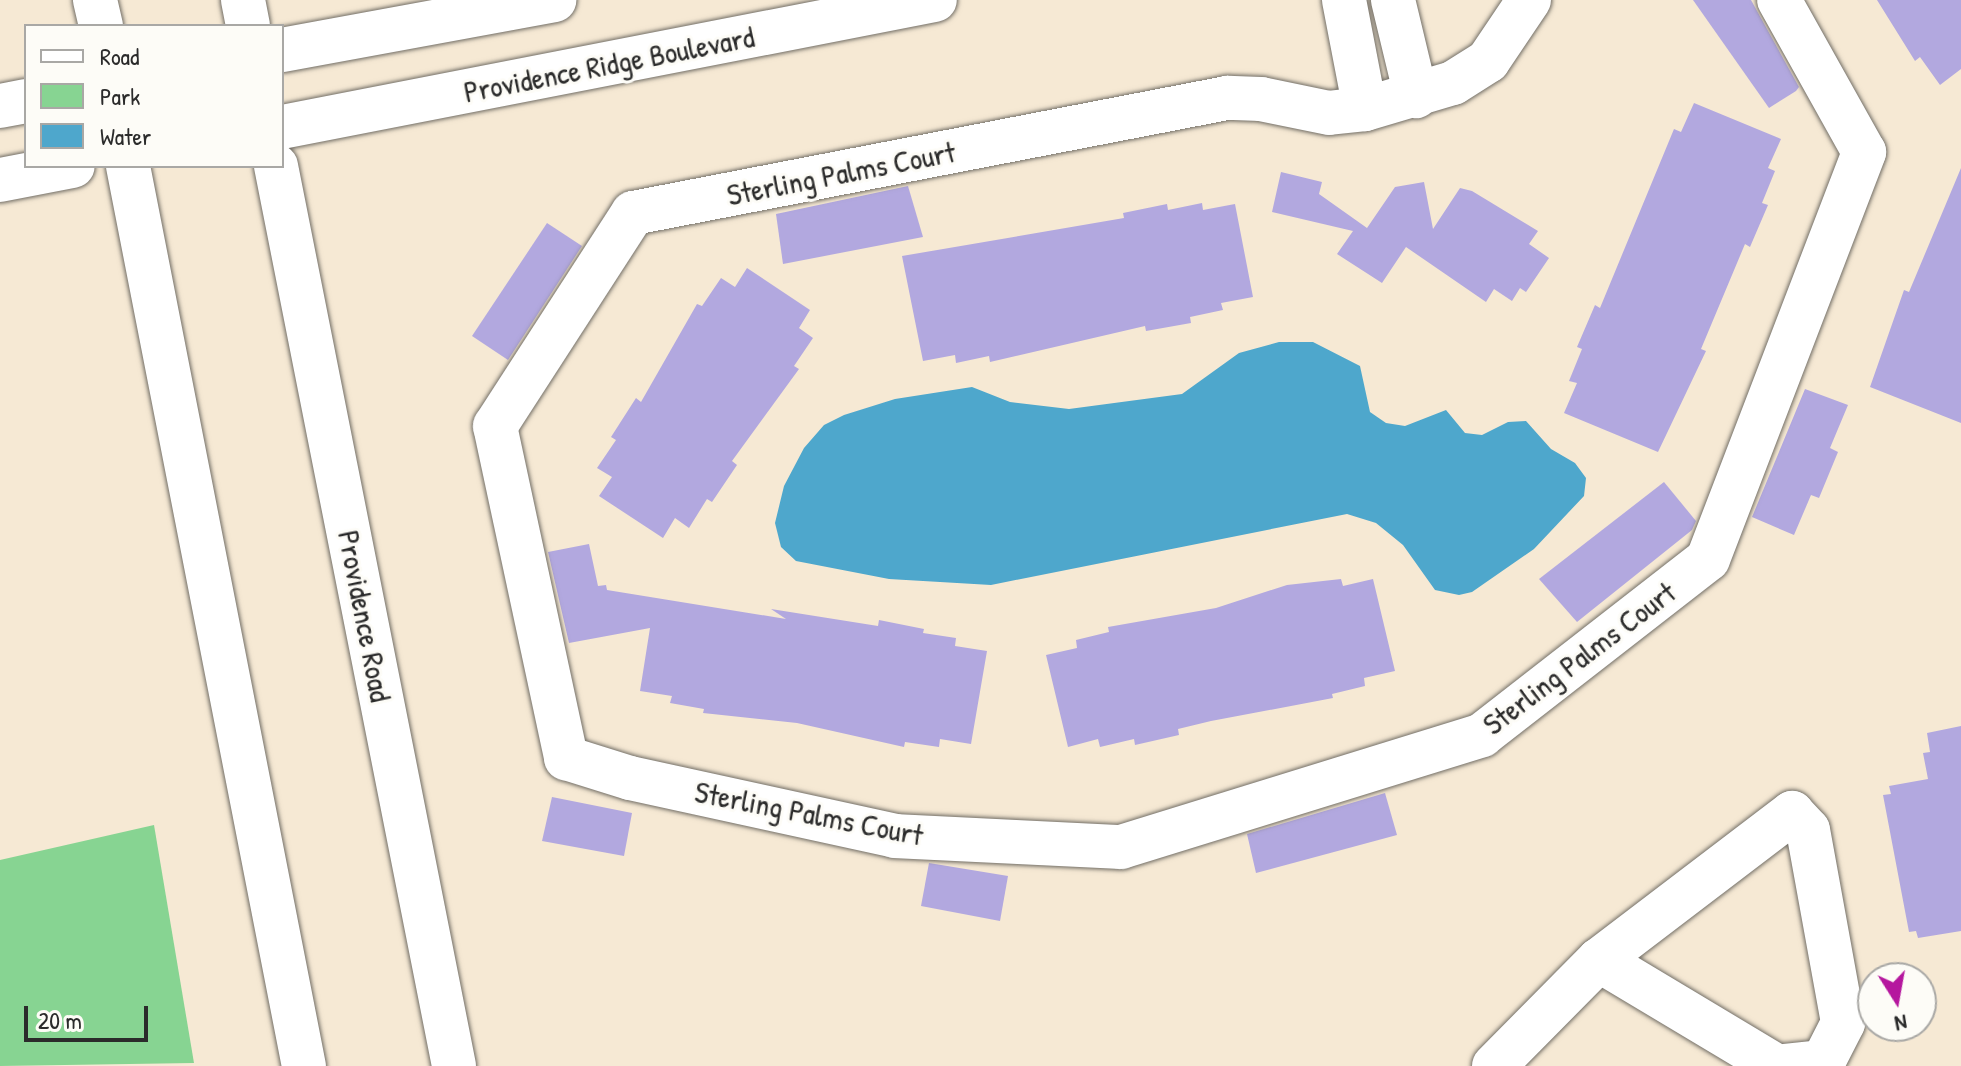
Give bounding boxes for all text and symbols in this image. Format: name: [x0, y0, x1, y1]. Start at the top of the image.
street label: Providence Ridge Boulevard: [461, 18, 757, 110]
legend: [24, 24, 284, 168]
text: Road: [100, 40, 139, 72]
text: Park: [100, 80, 140, 112]
text: Water: [100, 120, 151, 152]
street label: Sterling Palms Court: [724, 133, 958, 213]
street label: Providence Road: [331, 527, 399, 705]
street label: Sterling Palms Court: [1476, 574, 1682, 742]
street label: Sterling Palms Court: [692, 773, 926, 853]
north arrow: [1857, 962, 1937, 1042]
scale bar: [28, 990, 152, 1040]
text: 20 m: [38, 1004, 82, 1036]
text: N: [1893, 1008, 1910, 1039]

